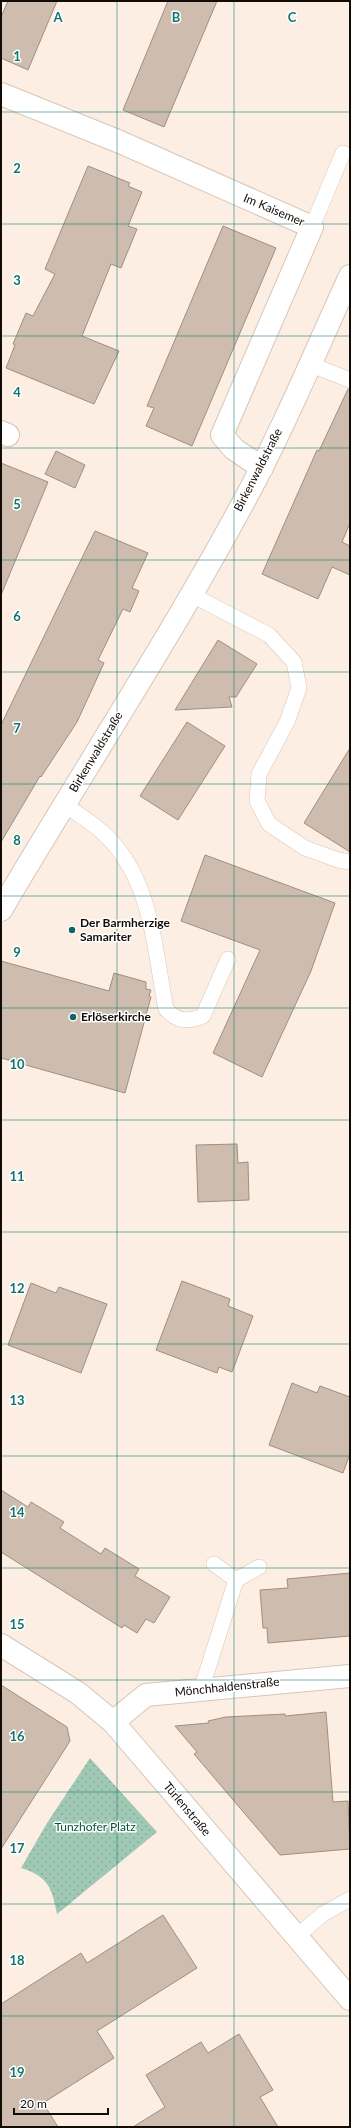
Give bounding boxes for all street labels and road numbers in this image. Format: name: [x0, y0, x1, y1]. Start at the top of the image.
street label: Im Kaisemer: [241, 190, 308, 229]
street label: Birkenwaldstraße: [230, 426, 285, 514]
street label: Birkenwaldstraße: [66, 709, 126, 795]
street label: Mönchhaldenstraße: [174, 1674, 280, 1699]
street label: Türlenstraße: [160, 1779, 214, 1839]

